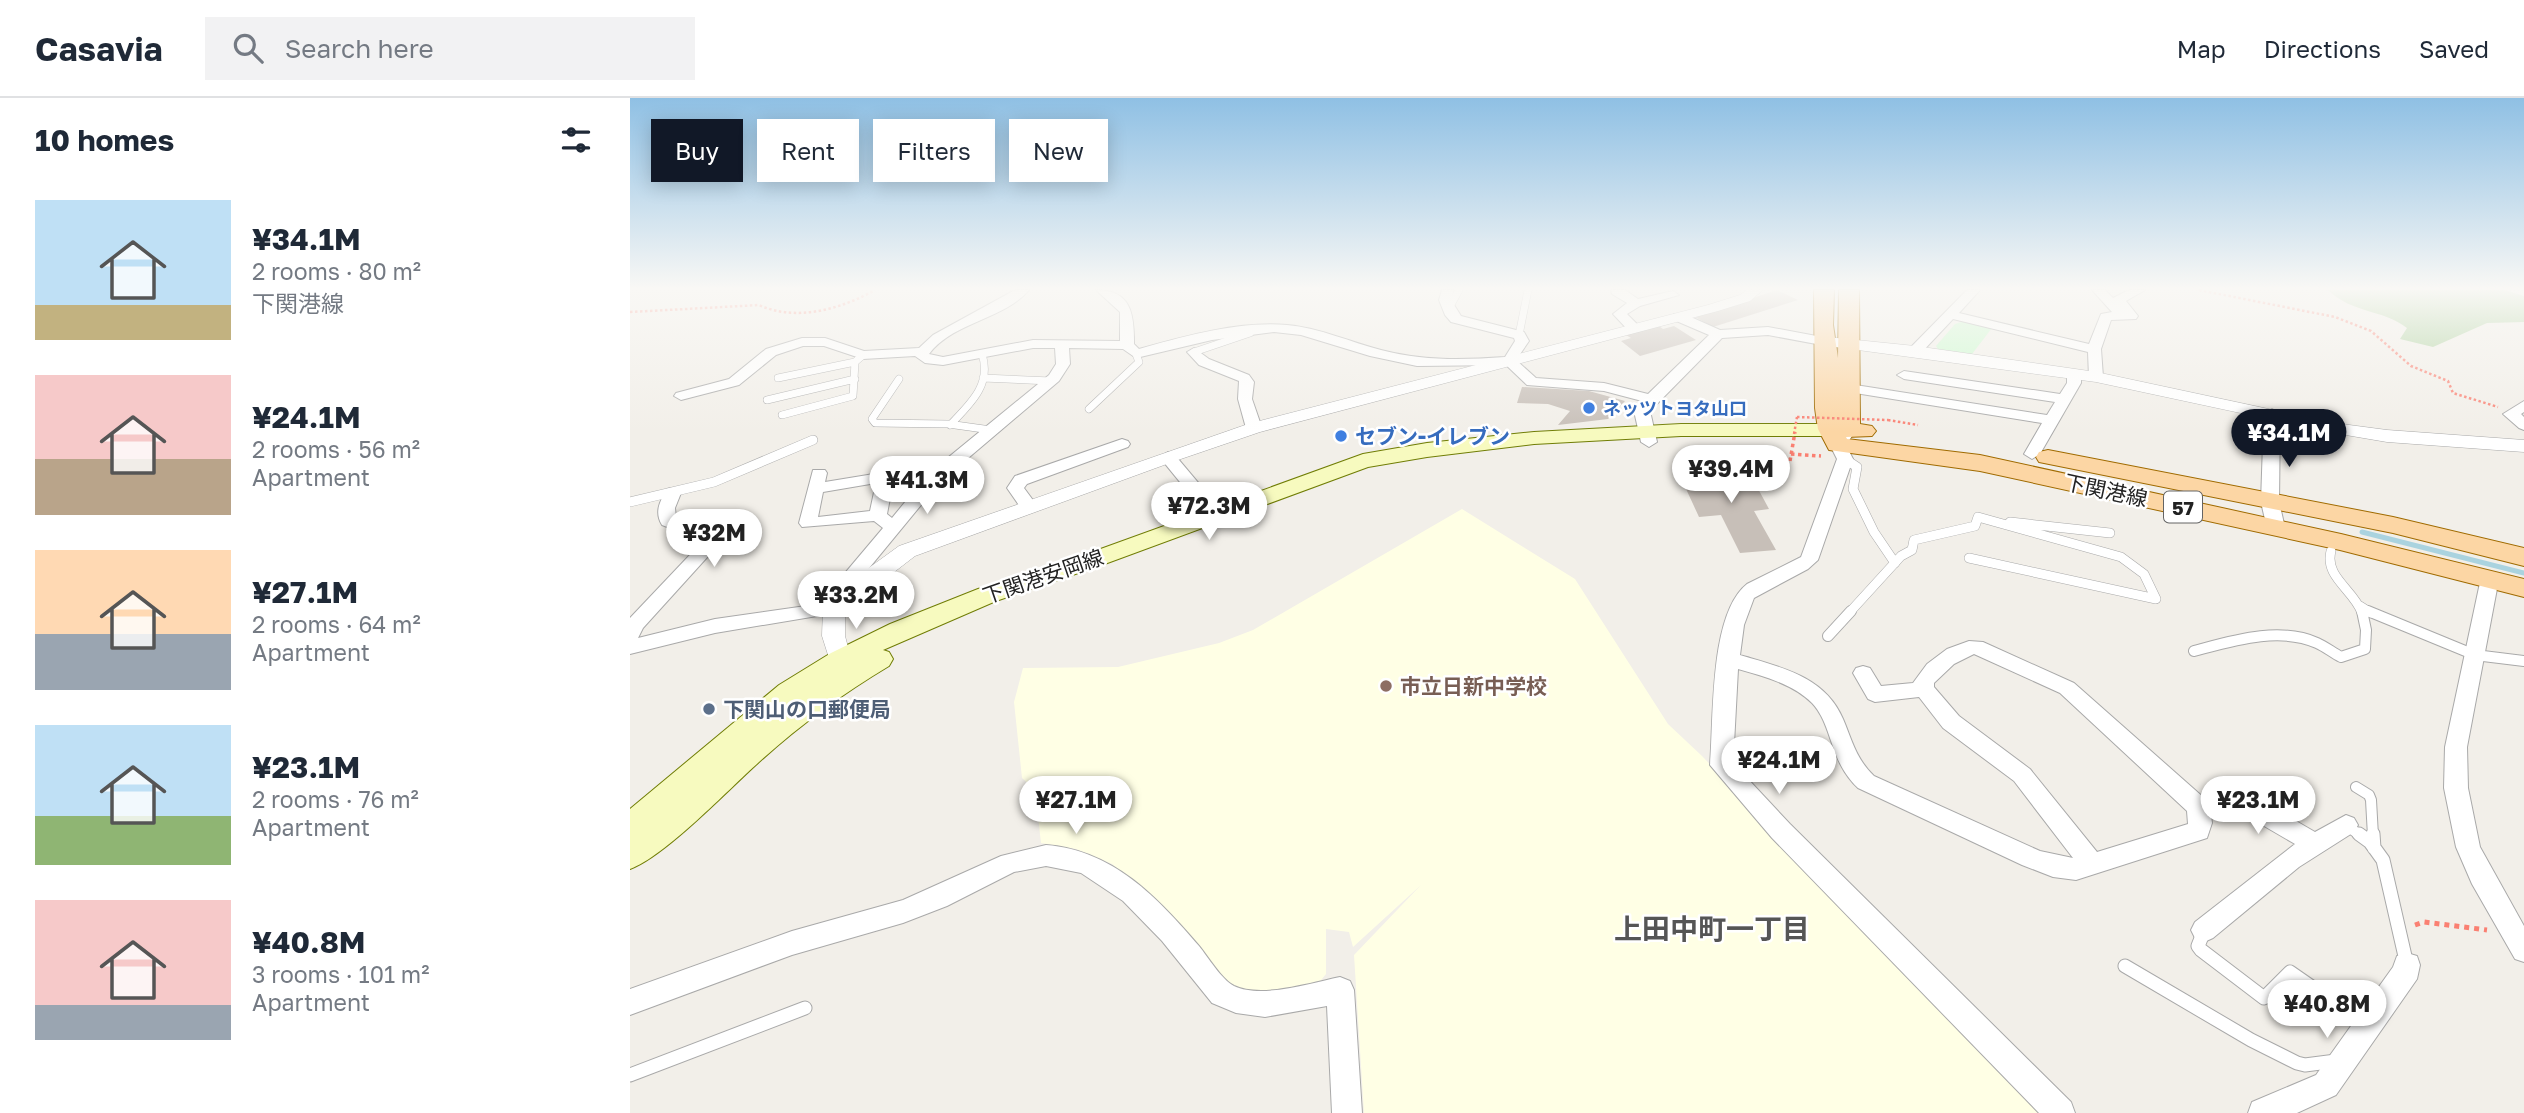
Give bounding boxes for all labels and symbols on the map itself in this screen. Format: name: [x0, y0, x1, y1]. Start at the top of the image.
place label: ネッツトヨタ山口: [1603, 397, 1747, 419]
marker: ネッツトヨタ山口: [1581, 400, 1597, 416]
pin: ¥34.1M: [2232, 410, 2346, 469]
place label: セブン-イレブン: [1355, 423, 1510, 449]
marker: セブン-イレブン: [1333, 428, 1349, 444]
pin: ¥39.4M: [1674, 446, 1788, 505]
pin: ¥41.3M: [870, 456, 984, 516]
street label: 下関港線: [2062, 469, 2150, 511]
pin: ¥72.3M: [1152, 482, 1266, 542]
road number: 57: [2164, 492, 2202, 522]
pin: ¥32M: [673, 510, 755, 569]
street label: 下関港安岡線: [979, 543, 1107, 609]
pin: ¥33.2M: [799, 572, 913, 631]
place label: 市立日新中学校: [1400, 673, 1547, 699]
marker: 市立日新中学校: [1378, 678, 1394, 694]
place label: 下関山の口郵便局: [723, 696, 891, 722]
marker: 下関山の口郵便局: [701, 701, 717, 717]
pin: ¥24.1M: [1722, 736, 1836, 796]
pin: ¥27.1M: [1019, 776, 1133, 836]
pin: ¥23.1M: [2201, 776, 2315, 836]
district label: 上田中町一丁目: [1614, 912, 1810, 945]
pin: ¥40.8M: [2270, 981, 2384, 1040]

